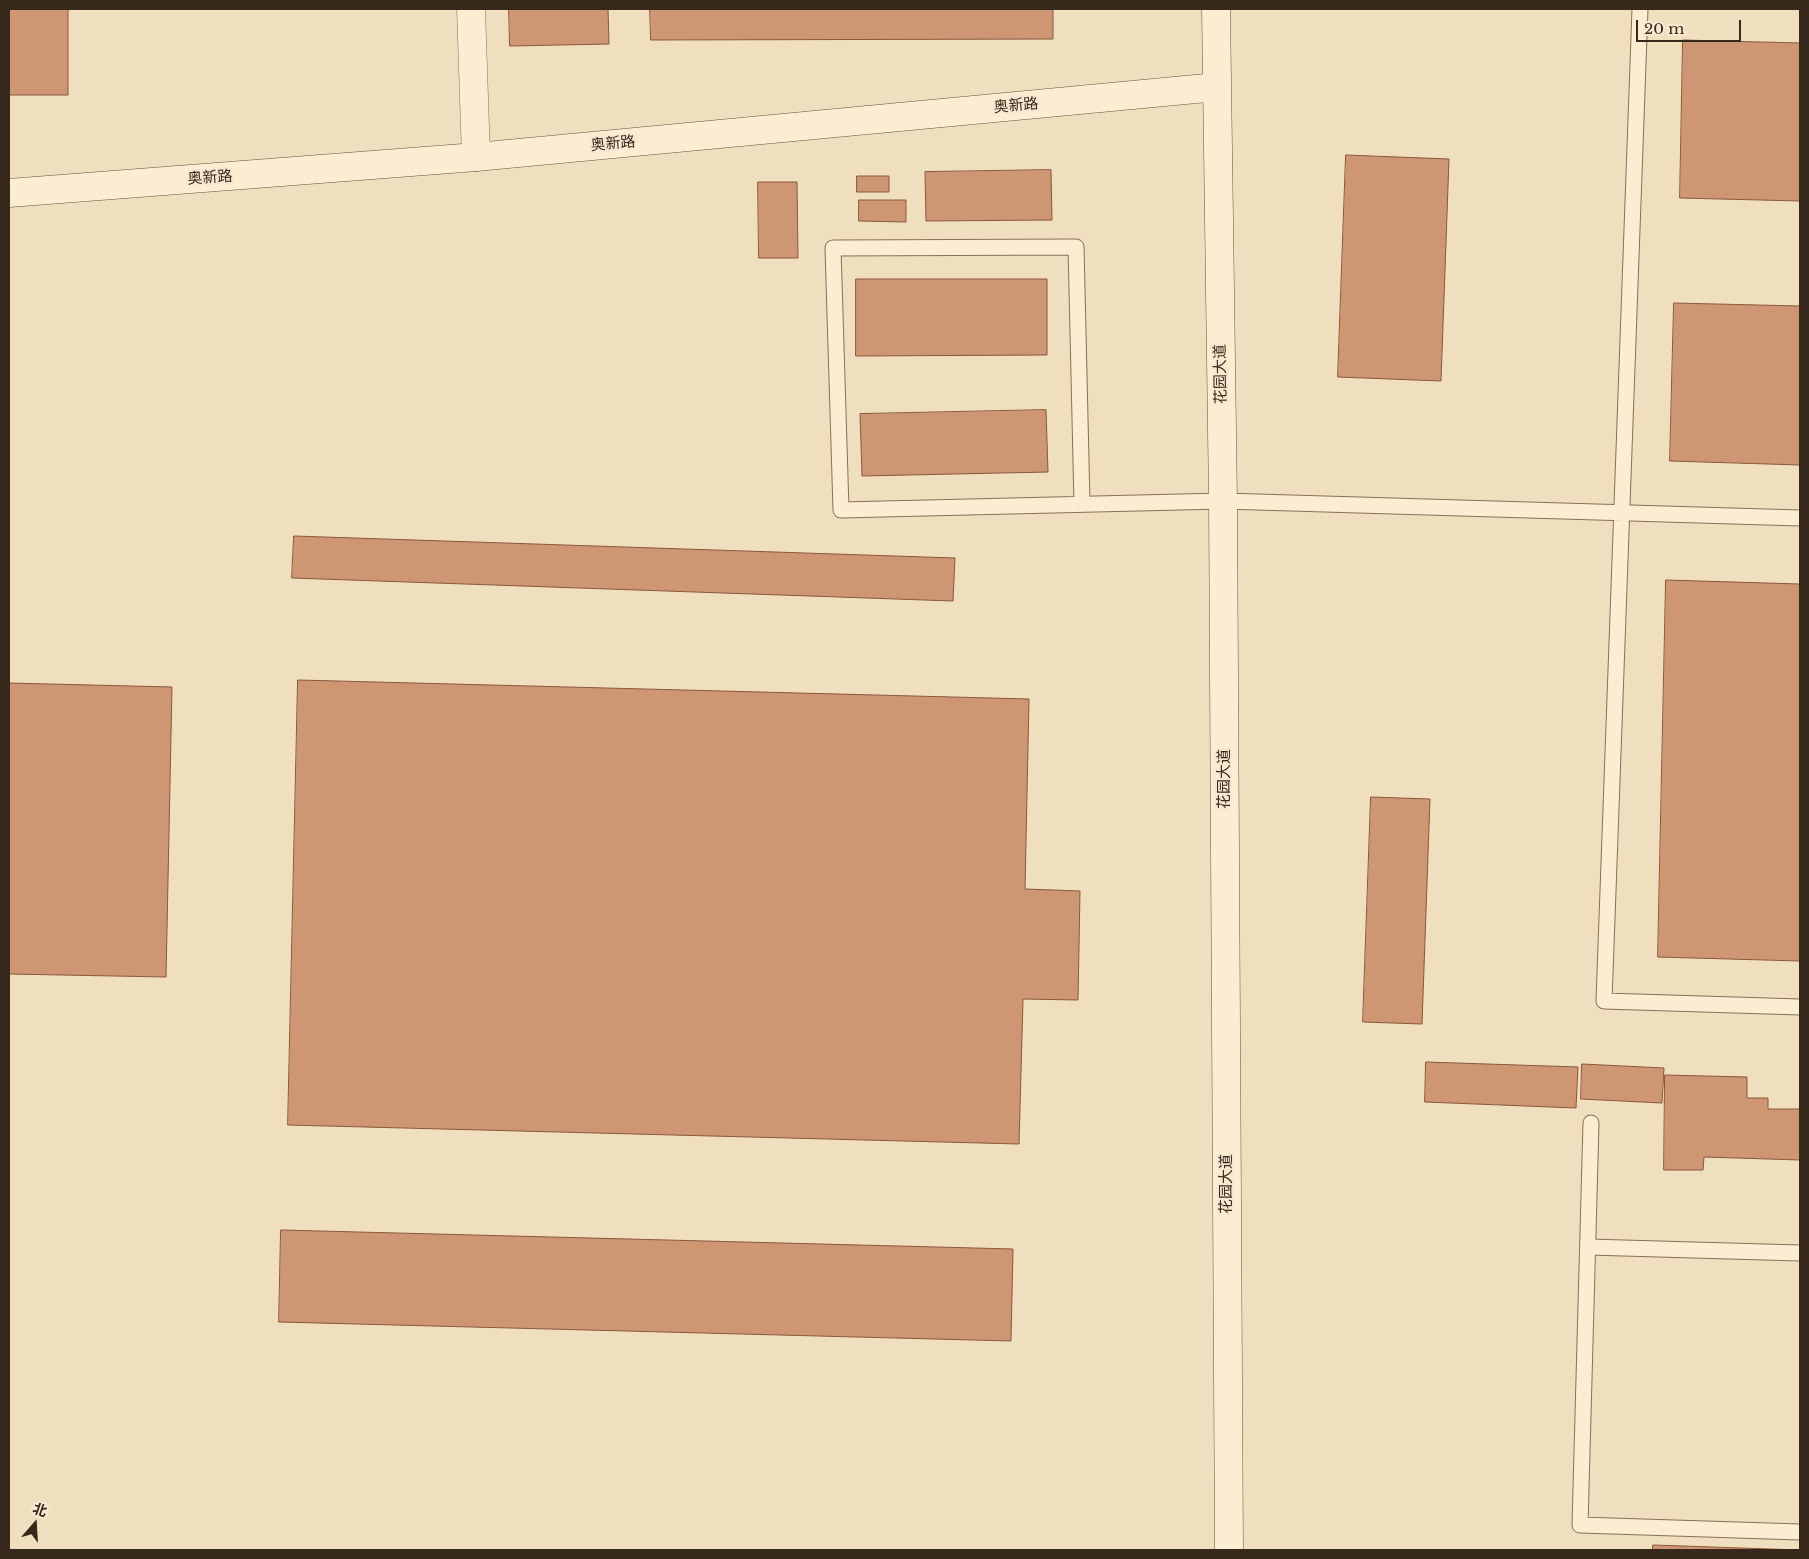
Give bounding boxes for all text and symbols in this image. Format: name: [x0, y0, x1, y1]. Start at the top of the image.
scale bar: [1639, 10, 1744, 42]
text: 20 m: [1644, 19, 1684, 38]
street label: 奥新路: [993, 95, 1039, 117]
street label: 奥新路: [590, 133, 636, 155]
street label: 奥新路: [187, 167, 233, 189]
street label: 花园大道: [1211, 344, 1231, 404]
street label: 花园大道: [1216, 749, 1234, 809]
street label: 花园大道: [1218, 1154, 1236, 1214]
north arrow: [10, 1499, 60, 1549]
text: 北: [30, 1499, 49, 1521]

